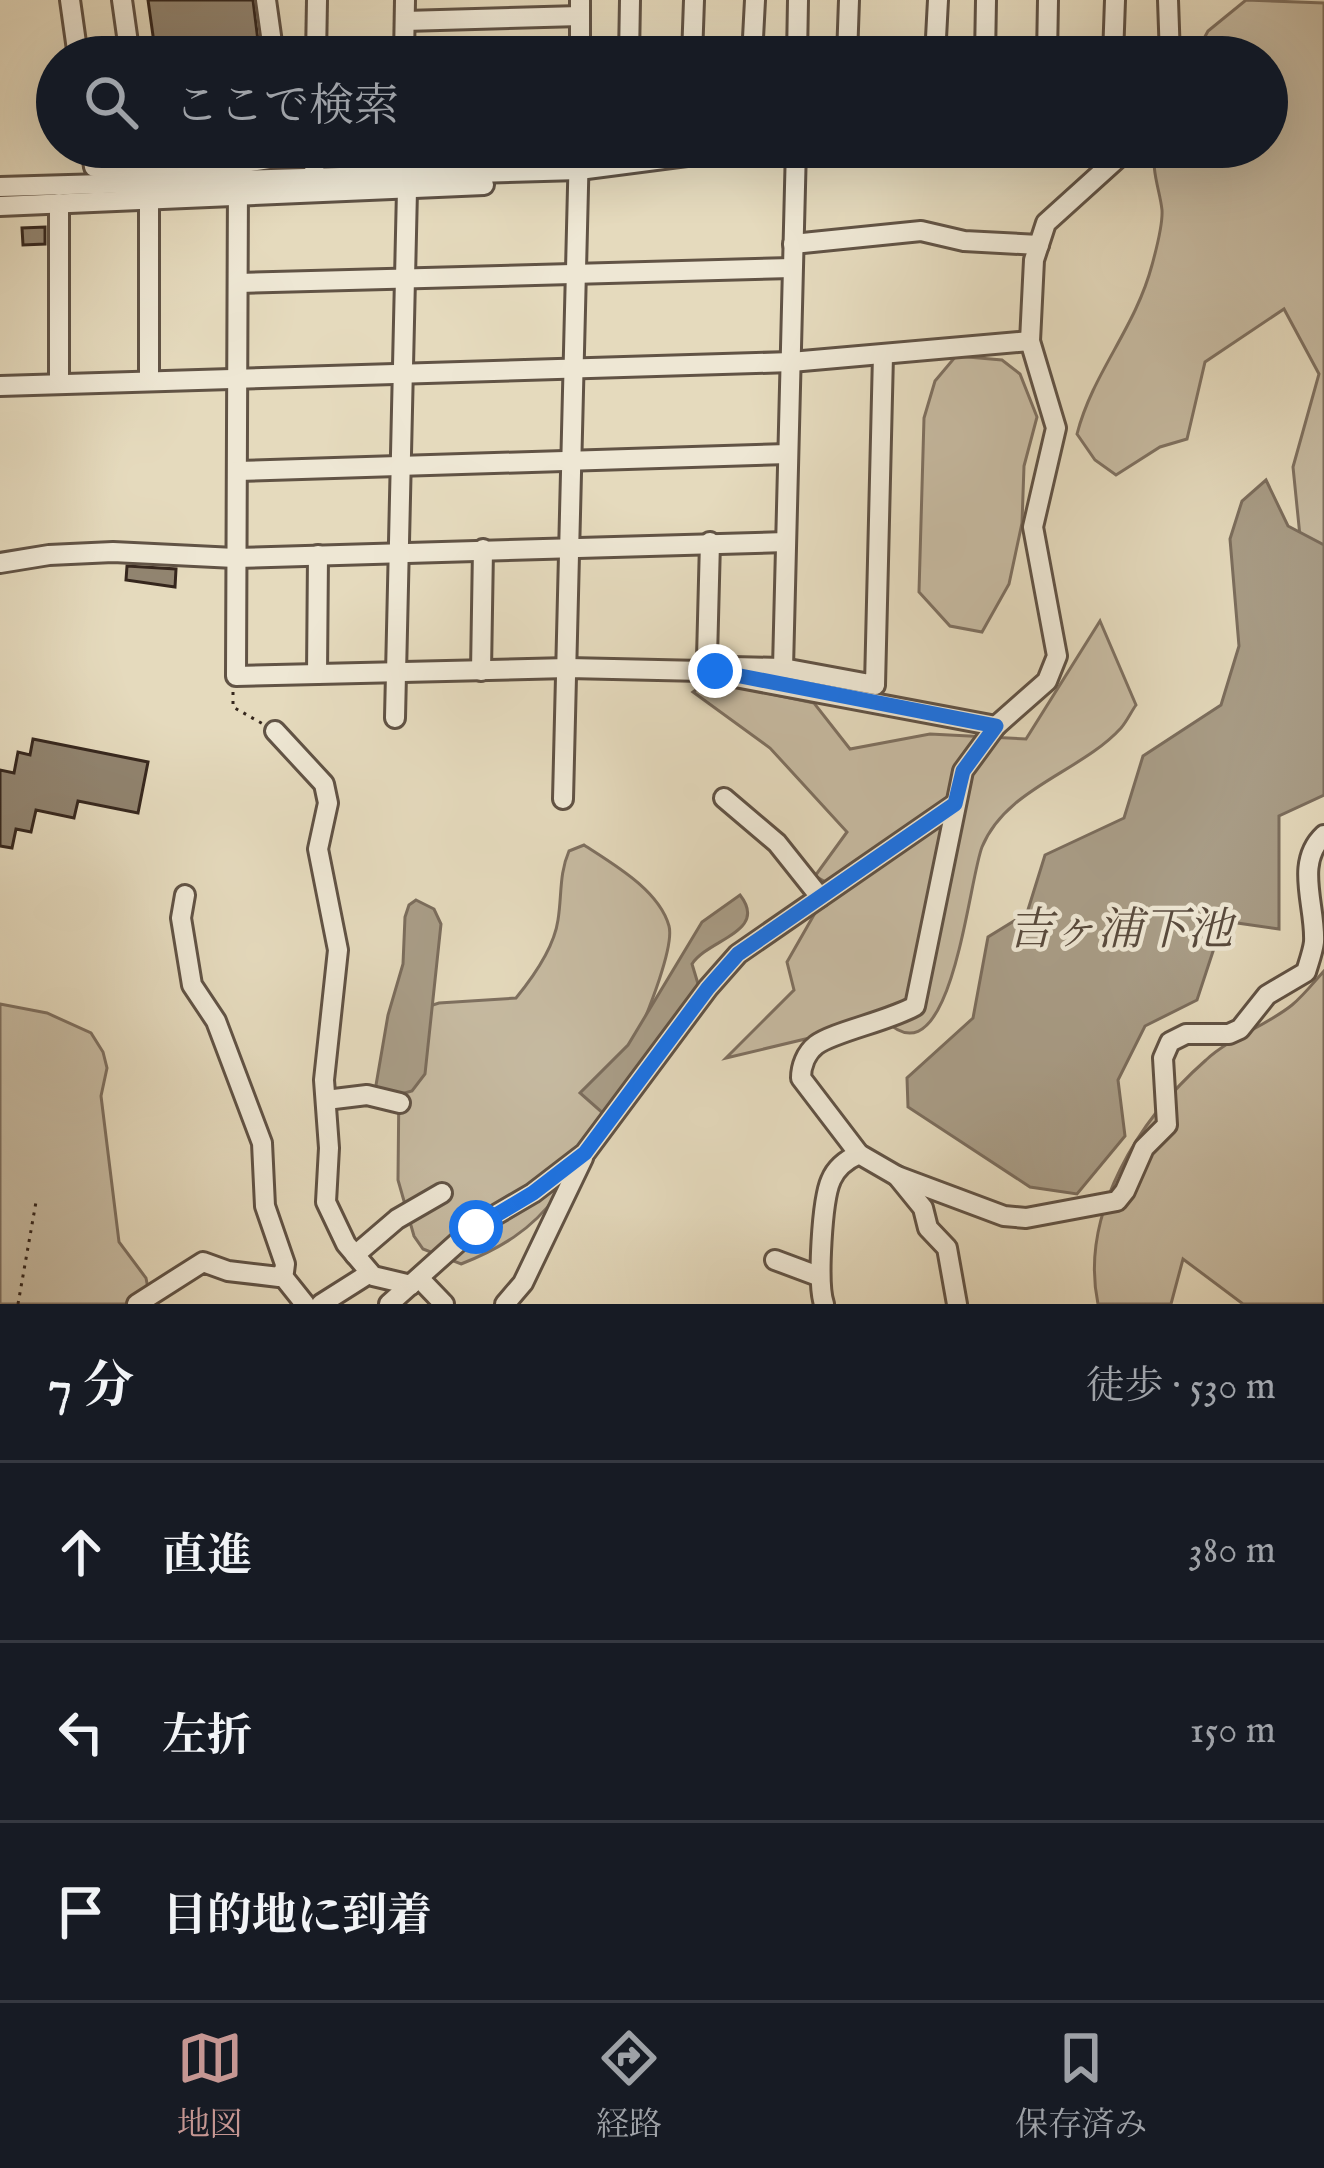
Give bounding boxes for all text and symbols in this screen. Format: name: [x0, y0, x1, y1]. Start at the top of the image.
search box: [36, 36, 1288, 168]
icon: search: [78, 69, 144, 135]
text: ここで検索: [174, 79, 399, 136]
route end: [688, 644, 742, 698]
water label: 吉ヶ浦下池: [1007, 903, 1237, 960]
route start: [449, 1200, 503, 1254]
text: 7 分: [48, 1356, 134, 1421]
text: 徒歩 · 530 m: [1086, 1363, 1276, 1412]
icon: ahead: [48, 1519, 114, 1585]
text: 380 m: [1188, 1527, 1276, 1576]
text: 直進: [162, 1529, 252, 1586]
icon: left: [48, 1699, 114, 1765]
text: 150 m: [1190, 1707, 1276, 1756]
text: 左折: [162, 1709, 252, 1766]
icon: arrive: [48, 1879, 114, 1945]
text: 目的地に到着: [162, 1889, 432, 1946]
tab: 地図: [177, 2025, 243, 2147]
tab: 経路: [596, 2025, 662, 2147]
tab: 保存済み: [1015, 2025, 1147, 2147]

